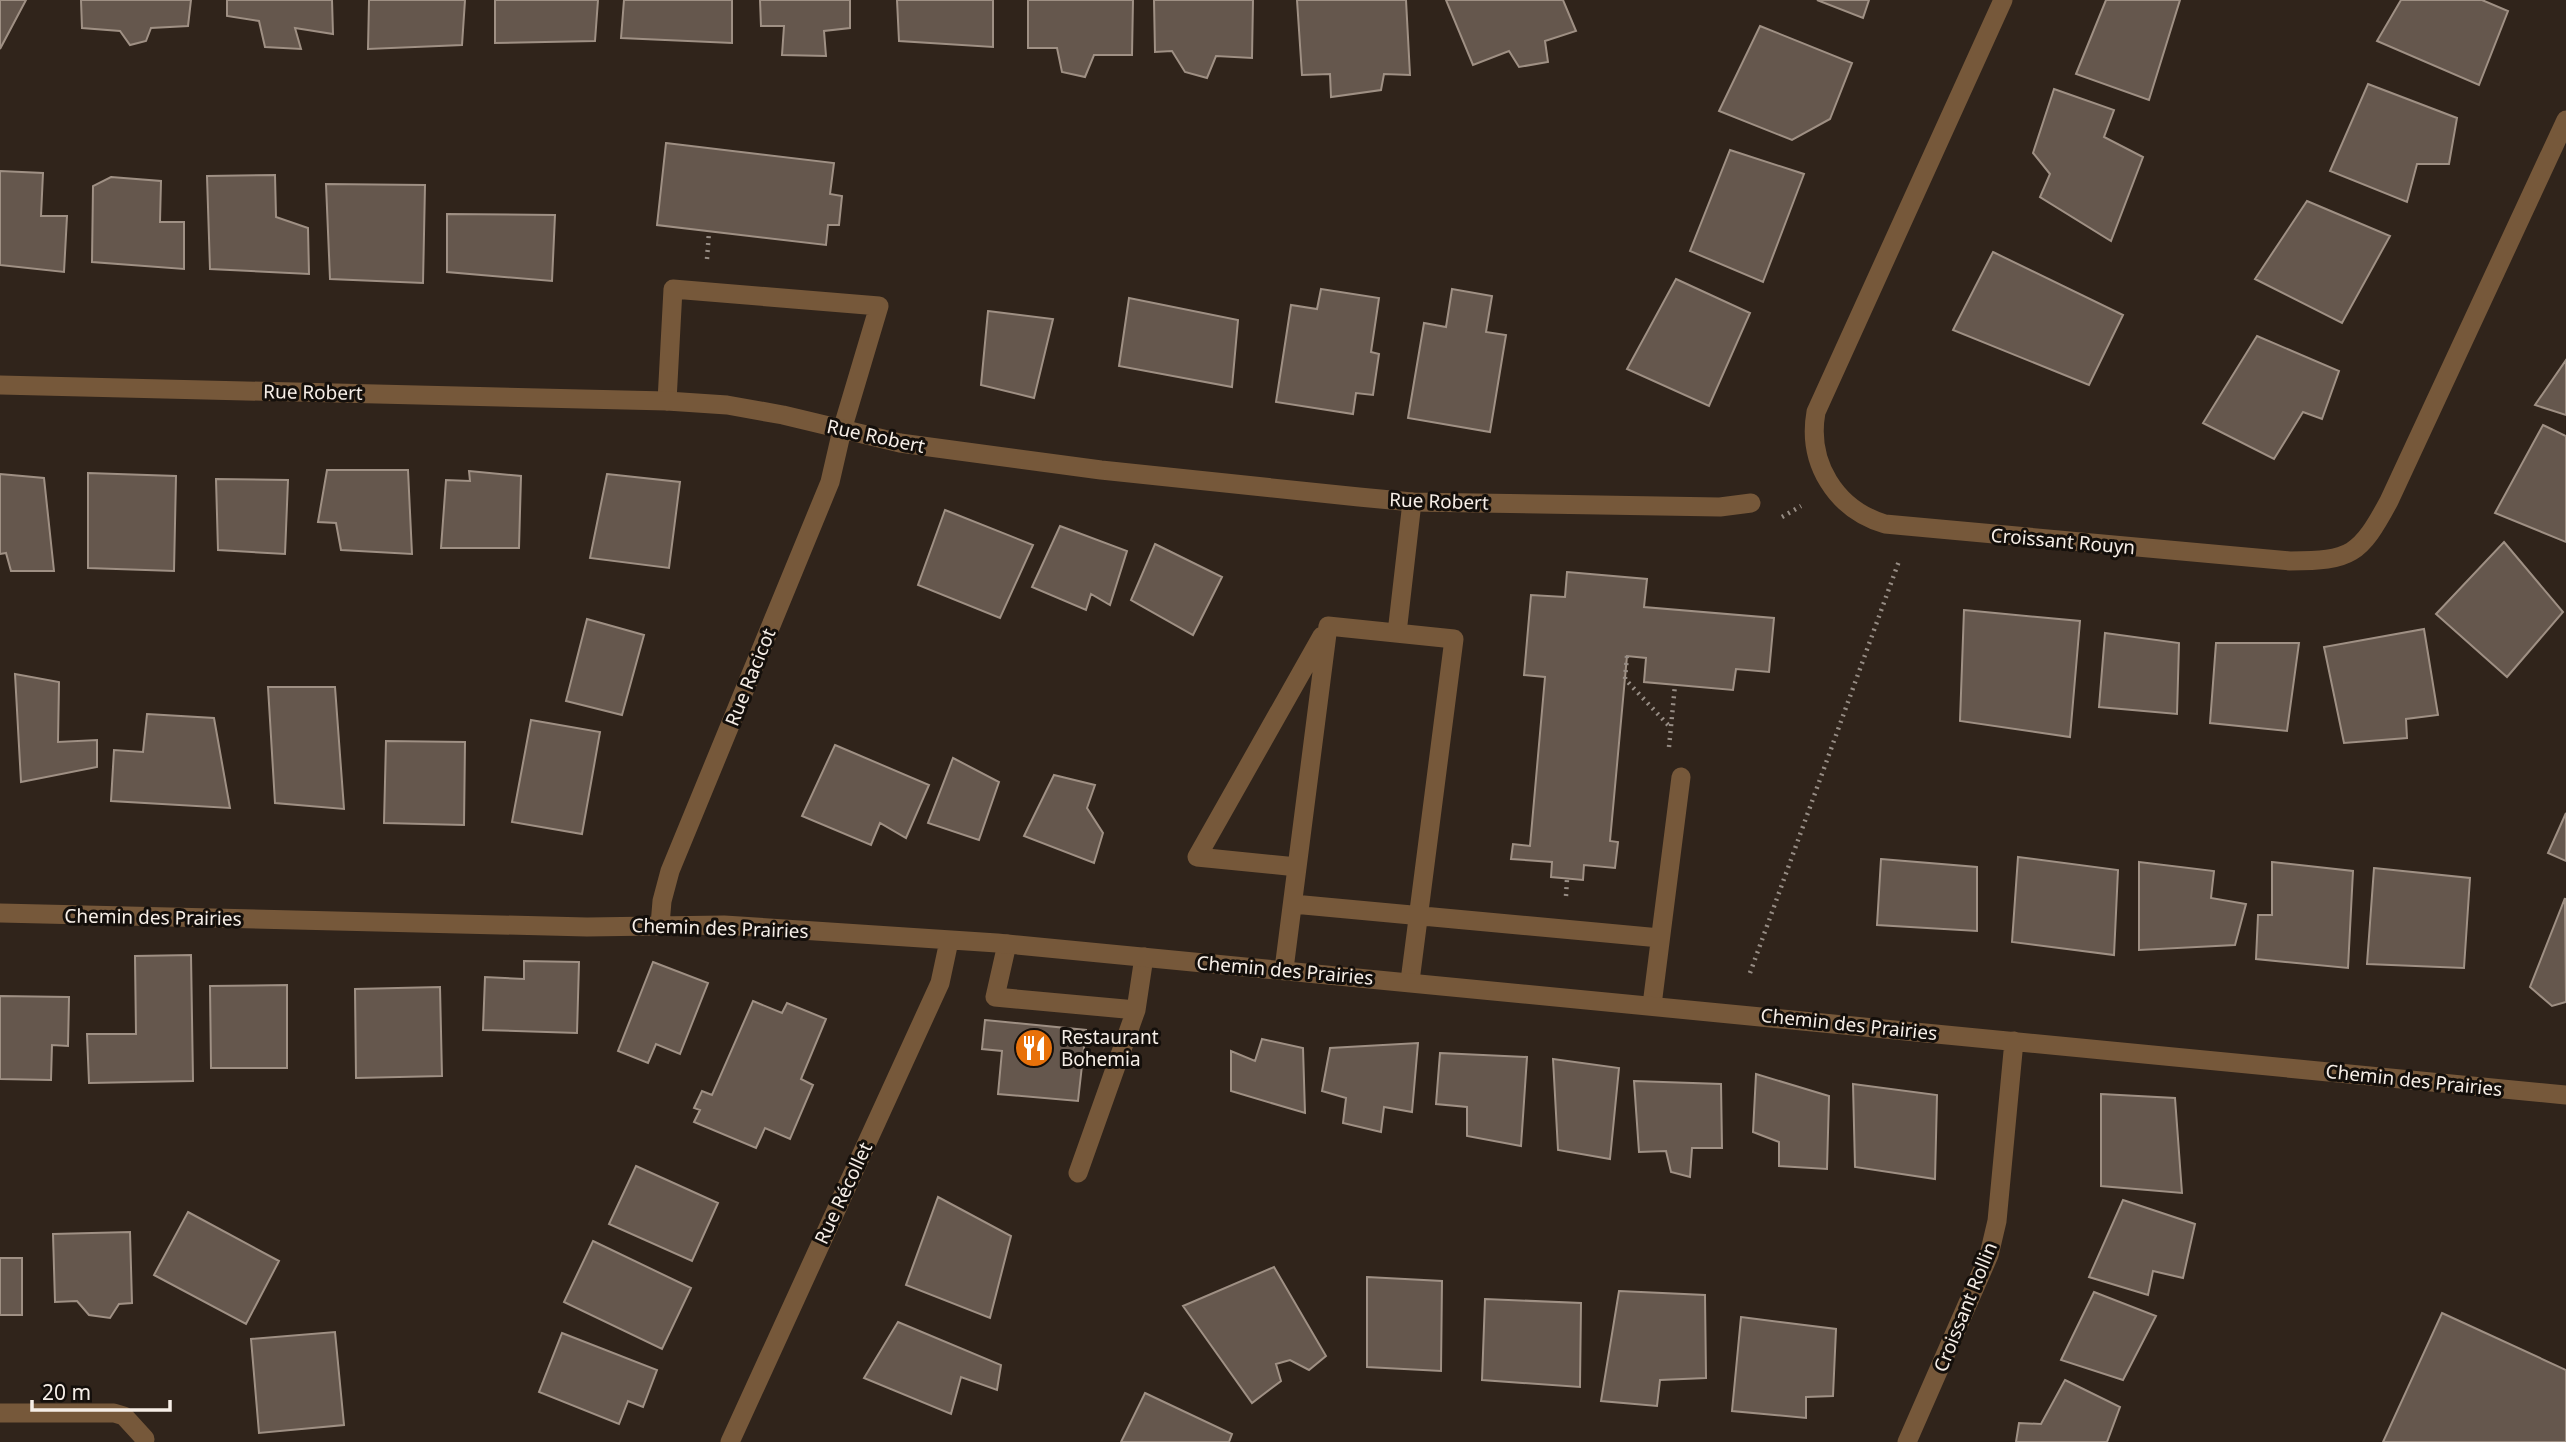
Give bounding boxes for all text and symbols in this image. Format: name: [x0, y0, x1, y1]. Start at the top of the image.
street label: Rue Robert: [263, 378, 363, 406]
street label: Rue Robert: [825, 413, 928, 459]
street label: Rue Robert: [1389, 486, 1489, 516]
street label: Croissant Rouyn: [1990, 522, 2136, 560]
street label: Rue Racicot: [719, 624, 781, 730]
street label: Chemin des Prairies: [64, 902, 242, 932]
street label: Chemin des Prairies: [631, 912, 809, 944]
street label: Chemin des Prairies: [1196, 949, 1374, 991]
street label: Chemin des Prairies: [1759, 1002, 1939, 1046]
place label: Restaurant Bohemia: [1061, 1024, 1159, 1072]
restaurant icon: Restaurant Bohemia: [1013, 1027, 1055, 1069]
street label: Chemin des Prairies: [2324, 1058, 2504, 1102]
street label: Rue Récollet: [808, 1138, 878, 1248]
street label: Croissant Rollin: [1927, 1238, 2003, 1376]
scale bar: [32, 1368, 170, 1412]
text: 20 m: [42, 1378, 91, 1406]

